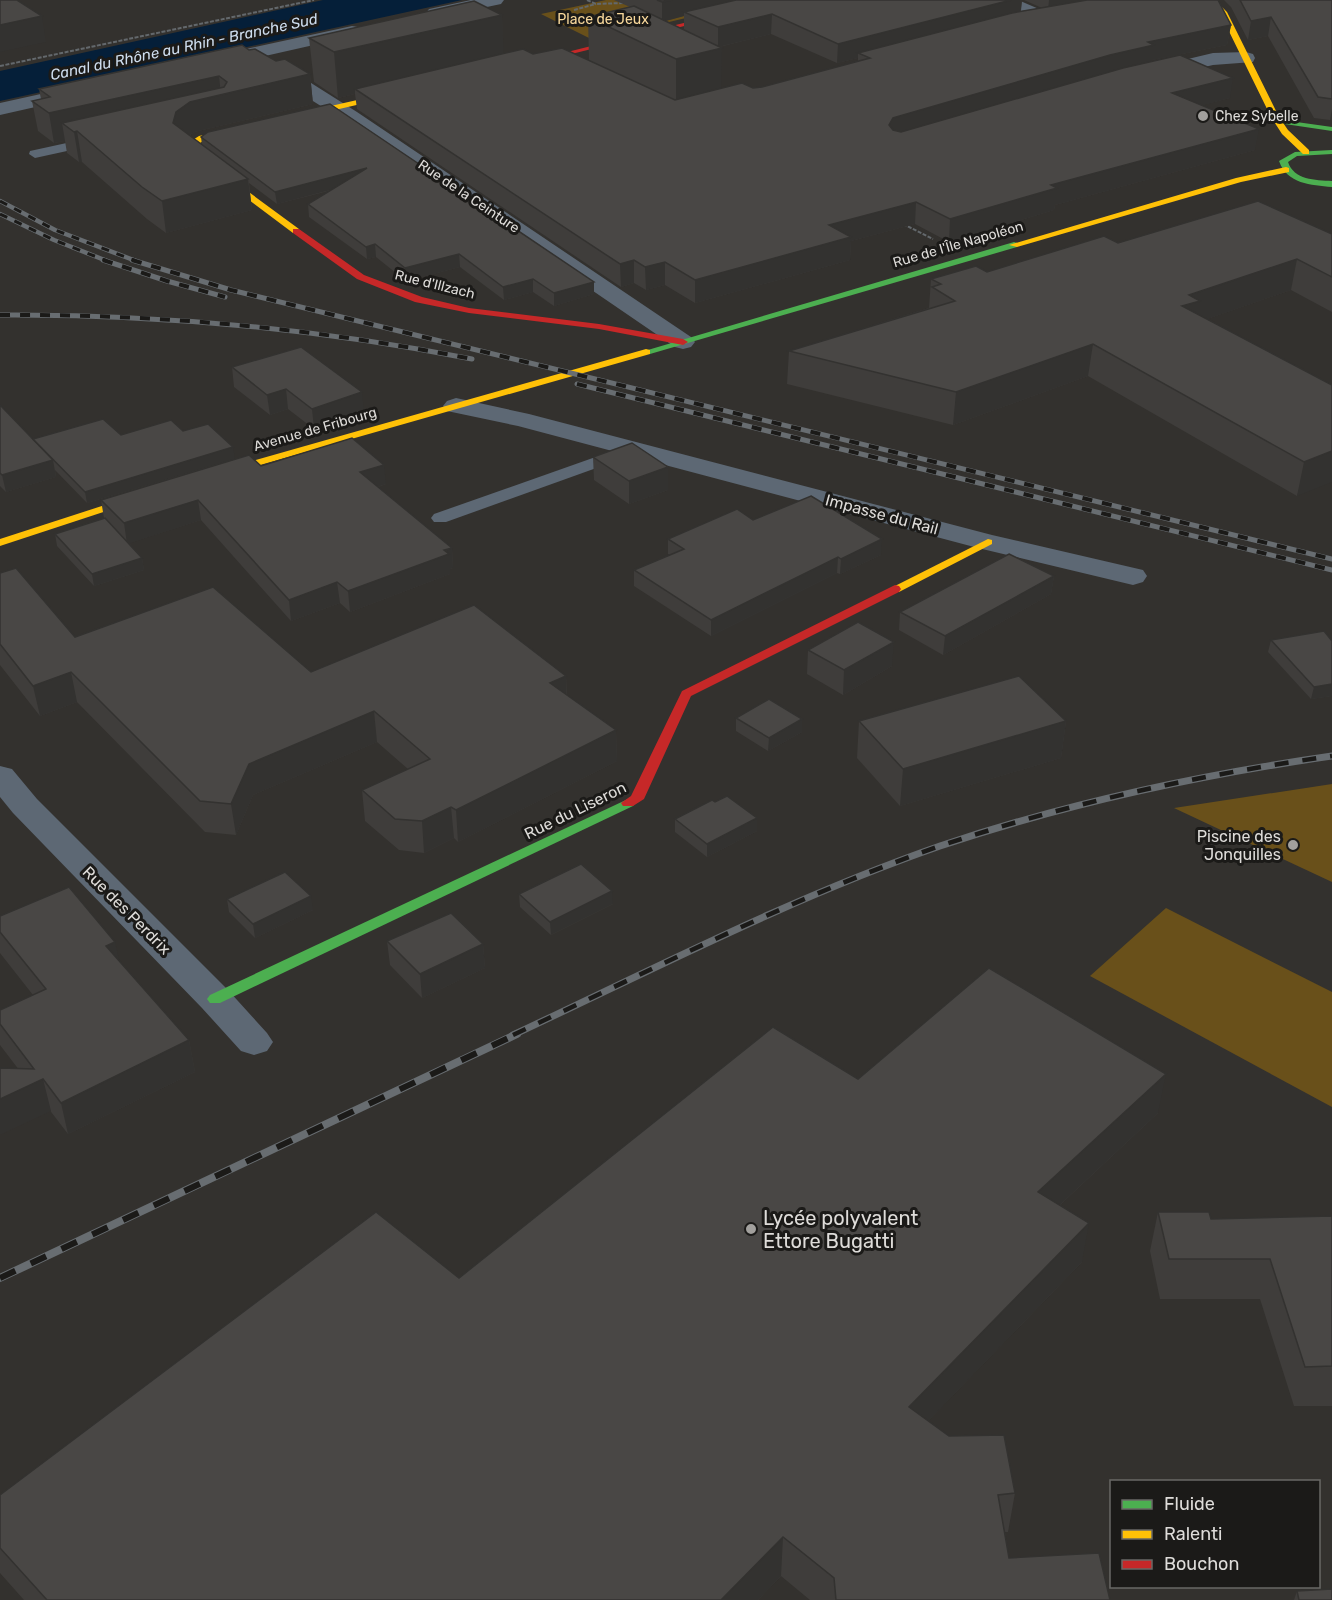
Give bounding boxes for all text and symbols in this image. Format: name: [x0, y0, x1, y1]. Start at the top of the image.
water label: Canal du Rhône au Rhin - Branche Sud: [49, 10, 320, 84]
park label: Place de Jeux: [557, 11, 649, 28]
place label: Chez Sybelle: [1215, 108, 1299, 125]
marker: Chez Sybelle: [1196, 109, 1210, 123]
street label: Rue de la Ceinture: [415, 156, 523, 237]
street label: Rue de l'Île Napoléon: [891, 217, 1025, 271]
street label: Rue d'Illzach: [393, 266, 477, 303]
street label: Avenue de Fribourg: [252, 404, 379, 455]
street label: Impasse du Rail: [823, 490, 941, 539]
street label: Rue du Liseron: [521, 778, 629, 843]
place label: Piscine des Jonquilles: [1197, 827, 1281, 864]
marker: Piscine des Jonquilles: [1286, 838, 1300, 852]
street label: Rue des Perdrix: [79, 862, 175, 959]
place label: Lycée polyvalent Ettore Bugatti: [763, 1206, 918, 1253]
marker: Lycée polyvalent Ettore Bugatti: [744, 1222, 758, 1236]
legend: [1110, 1480, 1320, 1588]
text: Fluide: [1164, 1493, 1215, 1515]
text: Ralenti: [1164, 1523, 1222, 1545]
text: Bouchon: [1164, 1553, 1239, 1575]

